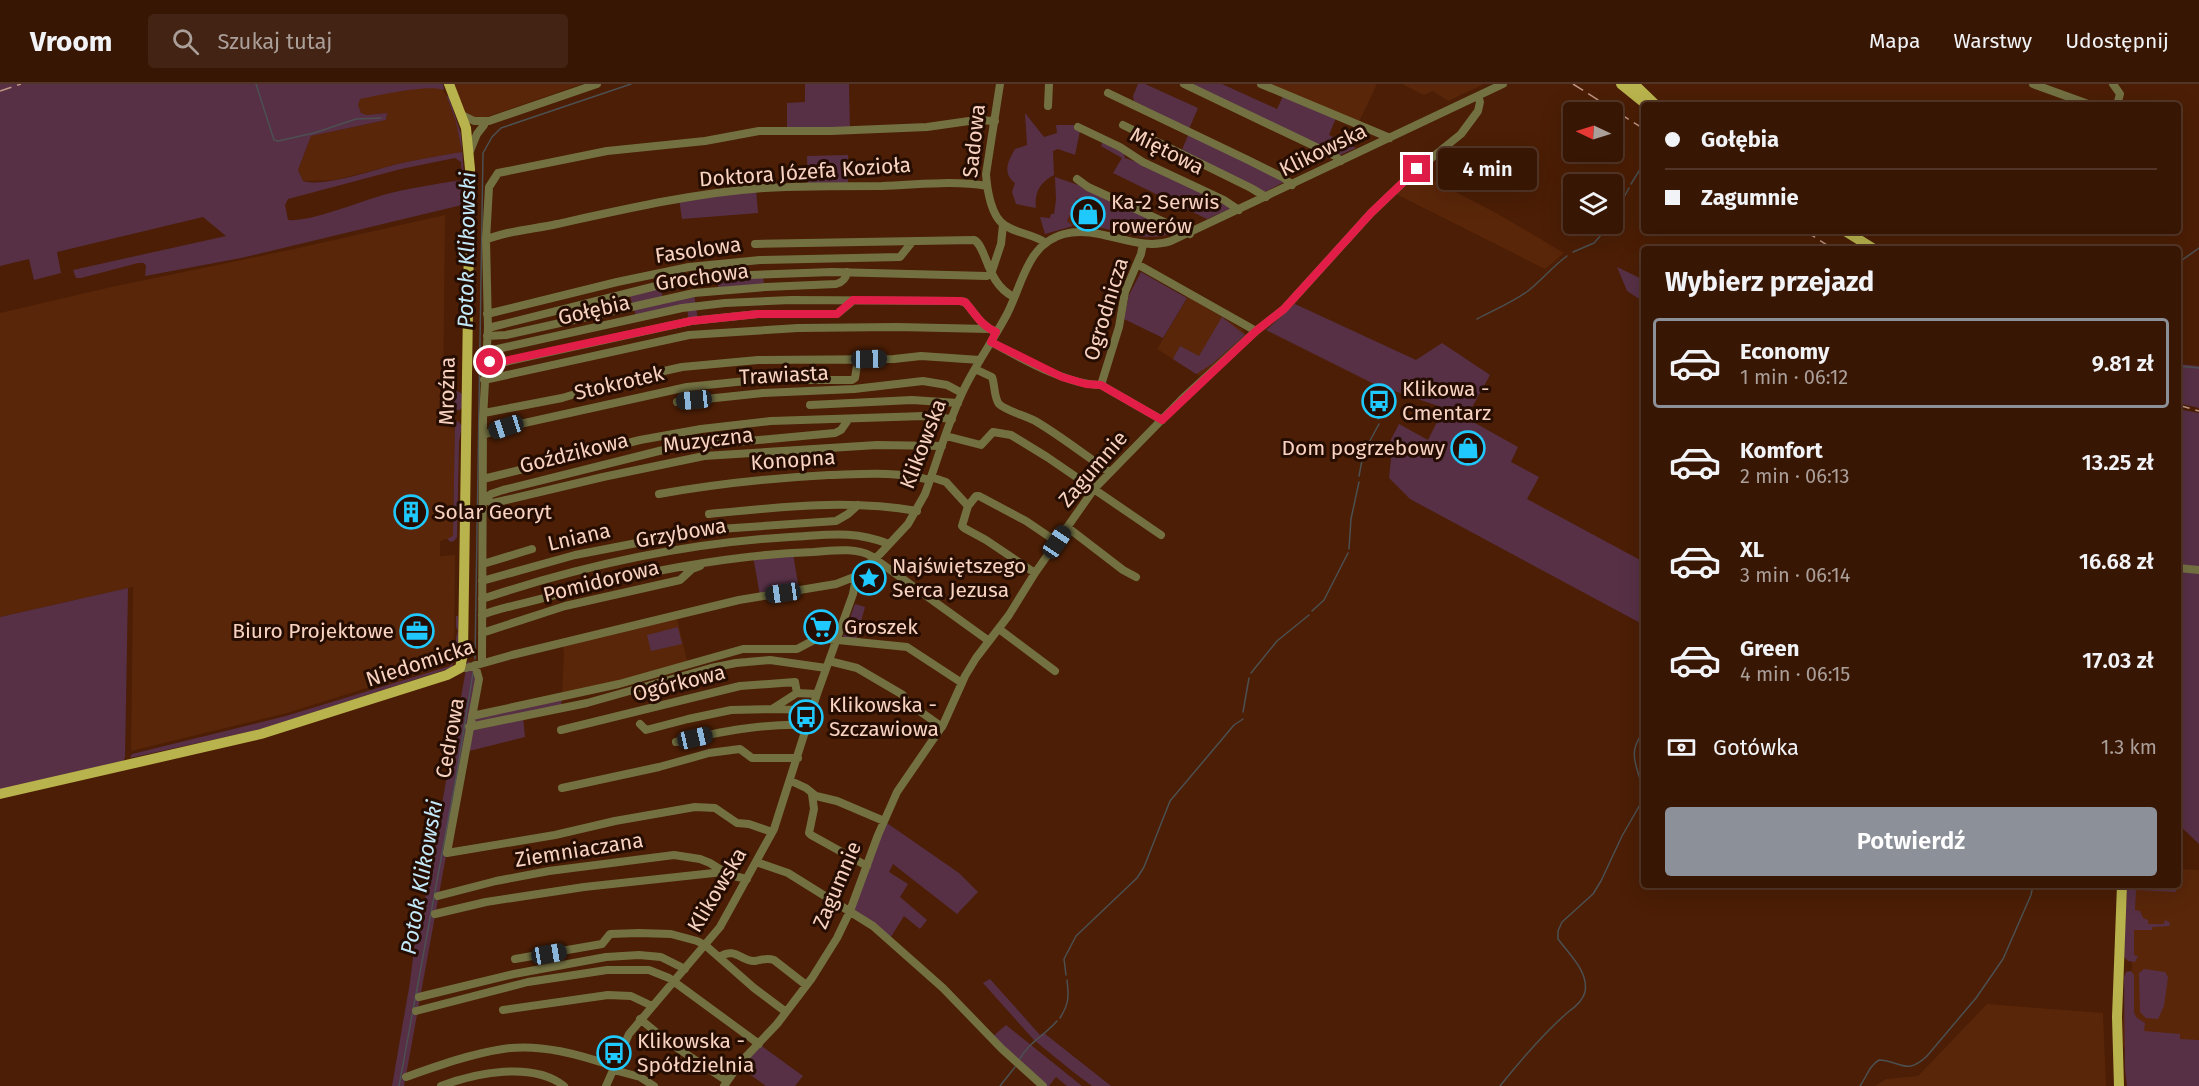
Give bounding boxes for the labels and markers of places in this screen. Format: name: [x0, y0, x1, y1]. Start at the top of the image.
place label: Ka-2 Serwis rowerów: [1111, 189, 1220, 239]
shop icon: Ka-2 Serwis rowerów: [1070, 196, 1106, 232]
place label: Klikowa - Cmentarz: [1402, 376, 1491, 426]
bus stop icon: Klikowa - Cmentarz: [1361, 383, 1397, 419]
shop icon: Dom pogrzebowy: [1450, 430, 1486, 466]
place label: Dom pogrzebowy: [1281, 435, 1446, 461]
building icon: Solar Georyt: [393, 494, 429, 530]
place label: Solar Georyt: [434, 499, 552, 525]
place label: Najświętszego Serca Jezusa: [892, 553, 1026, 603]
place icon: Najświętszego Serca Jezusa: [851, 560, 887, 596]
supermarket icon: Groszek: [803, 609, 839, 645]
office icon: Biuro Projektowe: [399, 613, 435, 649]
place label: Groszek: [844, 614, 918, 640]
place label: Biuro Projektowe: [232, 618, 394, 644]
place label: Klikowska - Szczawiowa: [829, 692, 939, 742]
bus stop icon: Klikowska - Szczawiowa: [788, 699, 824, 735]
place label: Klikowska - Spółdzielnia: [637, 1028, 754, 1078]
bus stop icon: Klikowska - Spółdzielnia: [596, 1035, 632, 1071]

